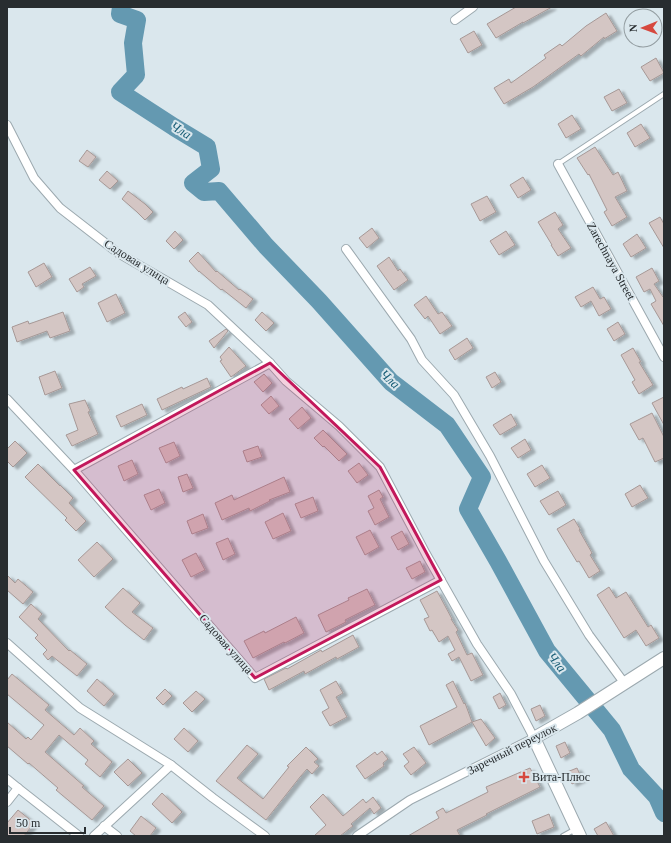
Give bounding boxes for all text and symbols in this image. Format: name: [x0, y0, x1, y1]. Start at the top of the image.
north arrow: [623, 8, 663, 48]
text: N: [627, 24, 639, 32]
water label: Чла: [168, 118, 194, 142]
street label: Zarechnaya Street: [584, 220, 639, 303]
street label: Садовая улица: [102, 236, 173, 288]
water label: Чла: [377, 366, 403, 392]
street label: Садовая улица: [196, 611, 256, 677]
water label: Чла: [545, 649, 570, 675]
street label: Заречный переулок: [465, 720, 559, 778]
place label: Вита-Плюс: [532, 770, 590, 784]
marker: Вита-Плюс: [519, 772, 529, 782]
scale bar: [10, 809, 85, 835]
text: 50 m: [16, 816, 41, 830]

